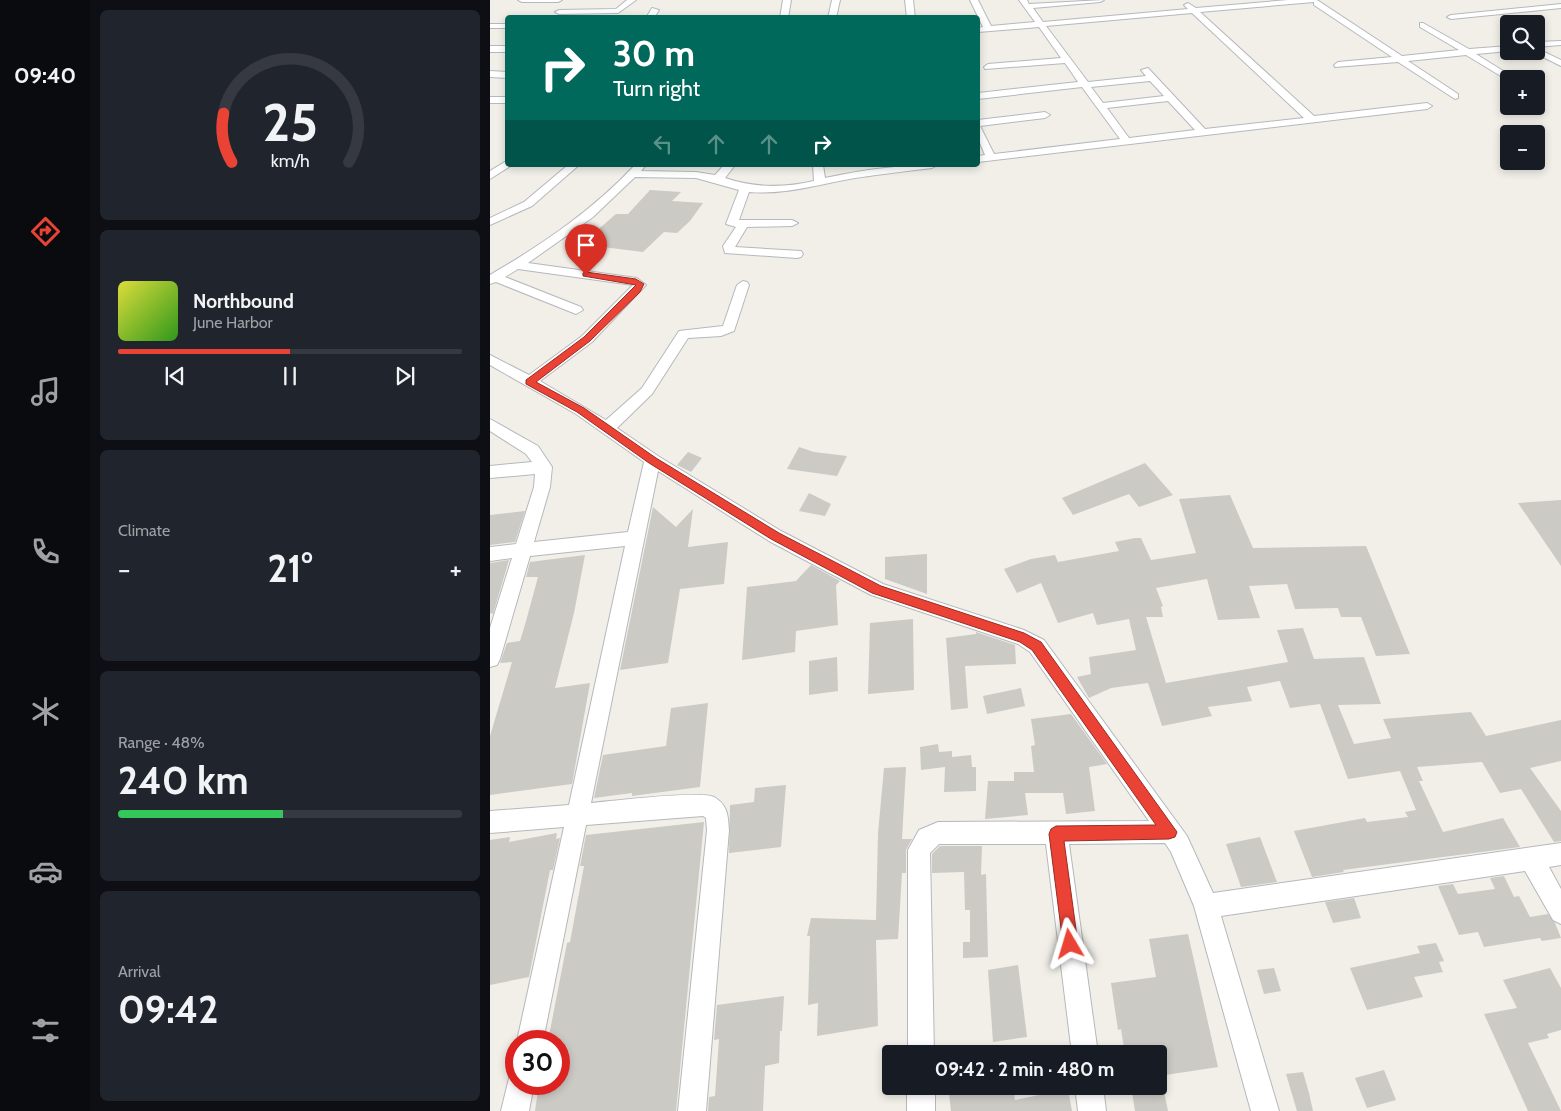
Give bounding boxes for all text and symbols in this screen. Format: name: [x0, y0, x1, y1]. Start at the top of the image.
map controls: [1500, 15, 1545, 170]
button: search: [1500, 15, 1545, 60]
text: 30 m: [613, 32, 695, 75]
icon: right: [530, 35, 595, 100]
text: 09:40: [14, 62, 76, 89]
button: +: [1500, 70, 1545, 115]
text: Turn right: [613, 75, 700, 102]
text: 25: [262, 91, 318, 154]
button: −: [1500, 125, 1545, 170]
icon: left: [649, 130, 677, 158]
icon: ahead: [702, 130, 730, 158]
icon: ahead: [755, 130, 783, 158]
icon: right: [808, 130, 836, 158]
text: km/h: [270, 150, 310, 171]
icon: directions: [28, 214, 63, 249]
pin: [565, 224, 607, 275]
icon: arrive: [572, 231, 600, 259]
text: Northbound: [193, 290, 294, 313]
text: June Harbor: [193, 313, 273, 332]
icon: previous: [161, 362, 189, 390]
icon: pause: [276, 362, 304, 390]
icon: next: [391, 362, 419, 390]
icon: music: [28, 374, 63, 409]
text: Climate: [118, 521, 170, 540]
icon: phone: [28, 534, 63, 569]
text: 21°: [267, 545, 313, 592]
text: −: [118, 552, 130, 586]
text: +: [450, 552, 462, 586]
icon: climate: [28, 694, 63, 729]
text: Range · 48%: [118, 733, 205, 752]
text: 240 km: [118, 757, 249, 804]
icon: car: [28, 854, 63, 889]
position arrow: [1043, 917, 1095, 969]
text: Arrival: [118, 962, 161, 981]
text: 09:42: [118, 986, 218, 1033]
icon: filters: [28, 1013, 63, 1048]
speed limit sign: 30: [505, 1030, 570, 1095]
text: 09:42 · 2 min · 480 m: [935, 1058, 1114, 1081]

